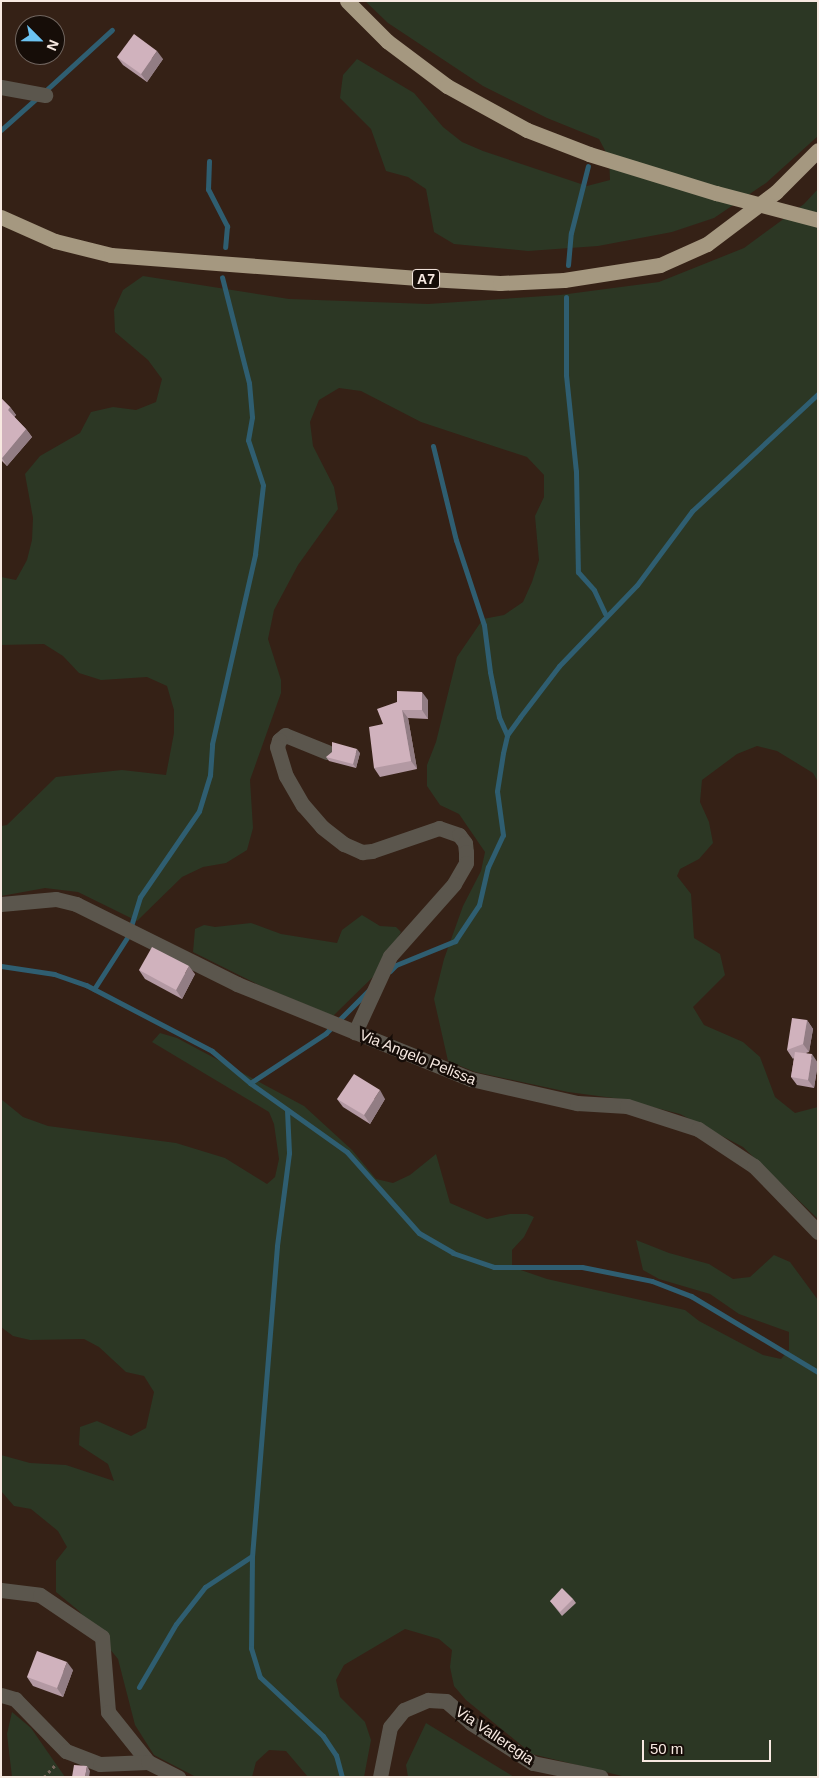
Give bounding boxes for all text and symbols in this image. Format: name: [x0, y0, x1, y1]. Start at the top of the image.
north arrow: [15, 15, 65, 65]
text: N: [44, 38, 62, 53]
road number: A7: [411, 268, 441, 290]
street label: Via Angelo Pelissa: [357, 1025, 479, 1089]
street label: Via Valleregia: [452, 1702, 538, 1768]
scale bar: [644, 1730, 773, 1762]
text: 50 m: [650, 1740, 683, 1757]

